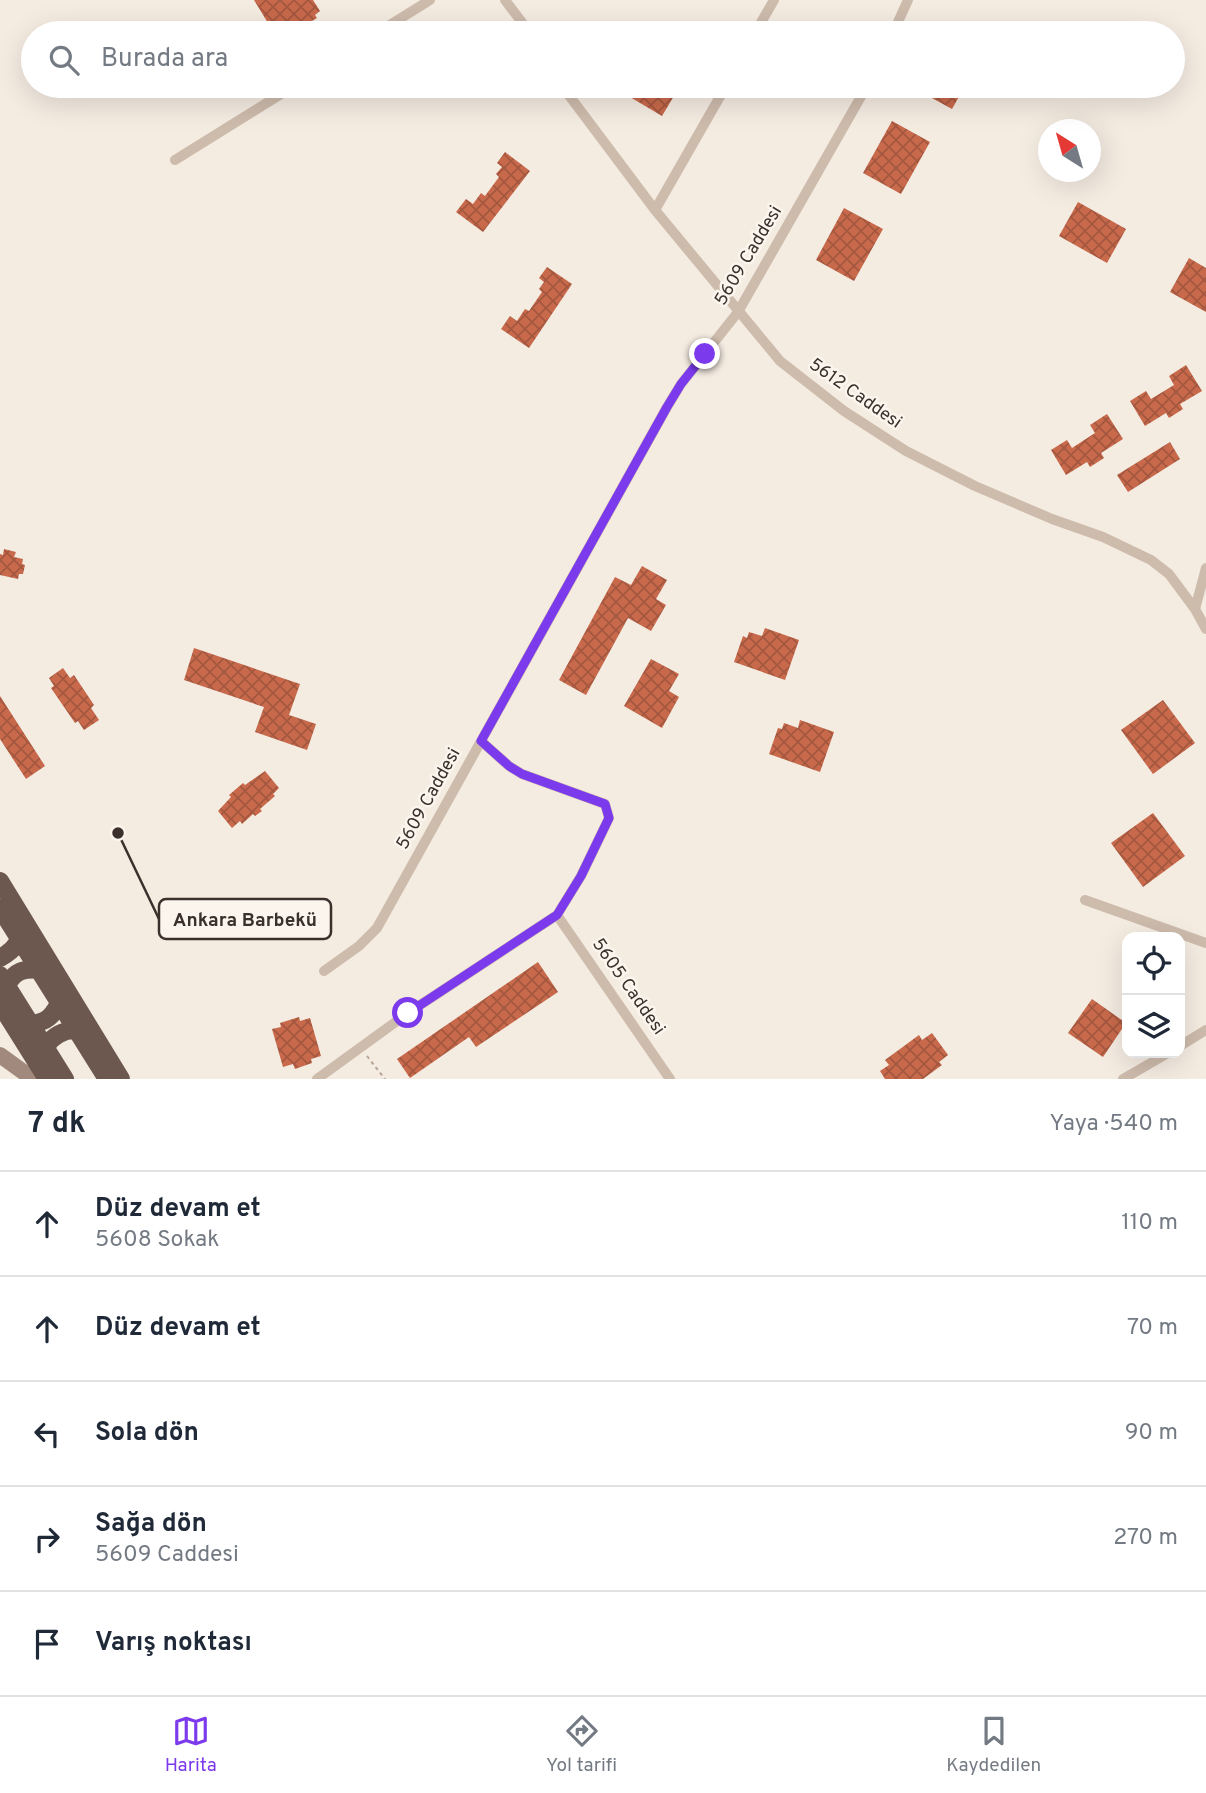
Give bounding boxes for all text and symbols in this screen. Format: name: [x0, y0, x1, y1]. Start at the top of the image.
search box: [21, 21, 1185, 98]
icon: search: [45, 41, 83, 79]
text: Burada ara: [101, 43, 228, 76]
north arrow: [1038, 119, 1101, 182]
street label: 5609 Caddesi: [710, 202, 788, 310]
route end: [689, 338, 720, 369]
street label: 5612 Caddesi: [804, 354, 906, 434]
street label: 5609 Caddesi: [392, 744, 466, 854]
callout: Ankara Barbekü: [159, 899, 331, 939]
text: Ankara Barbekü: [173, 909, 317, 933]
map controls: [1122, 932, 1185, 1058]
button: locate: [1122, 932, 1185, 995]
street label: 5605 Caddesi: [586, 934, 670, 1040]
button: layers: [1122, 995, 1185, 1058]
route start: [392, 997, 423, 1028]
text: 7 dk: [28, 1106, 86, 1143]
text: Yaya · 540 m: [1050, 1110, 1178, 1139]
text: Düz devam et: [95, 1193, 261, 1226]
icon: ahead: [28, 1205, 66, 1243]
text: 110 m: [1121, 1209, 1178, 1238]
text: 5608 Sokak: [95, 1226, 219, 1255]
icon: ahead: [28, 1310, 66, 1348]
text: Düz devam et: [95, 1312, 261, 1345]
text: 70 m: [1127, 1314, 1178, 1343]
icon: left: [28, 1415, 66, 1453]
text: Sola dön: [95, 1417, 199, 1450]
text: 90 m: [1125, 1419, 1178, 1448]
text: Sağa dön: [95, 1508, 207, 1541]
icon: right: [28, 1520, 66, 1558]
text: 270 m: [1113, 1524, 1178, 1553]
text: 5609 Caddesi: [95, 1541, 239, 1570]
icon: arrive: [28, 1625, 66, 1663]
text: Varış noktası: [95, 1627, 252, 1660]
tab: Harita: [165, 1712, 217, 1778]
tab: Yol tarifi: [546, 1712, 617, 1778]
tab: Kaydedilen: [946, 1712, 1041, 1778]

